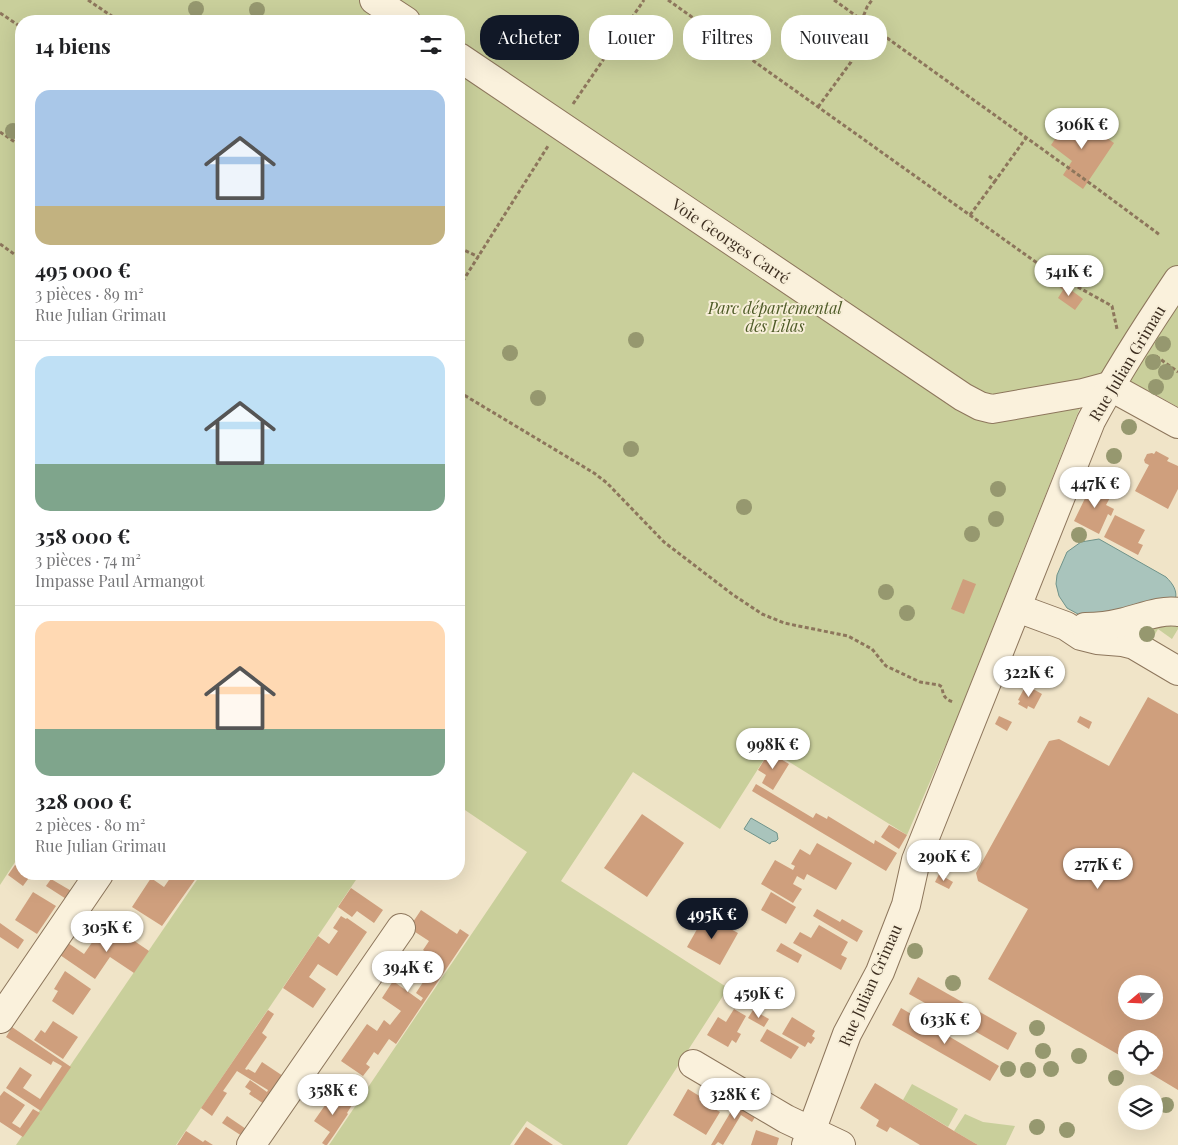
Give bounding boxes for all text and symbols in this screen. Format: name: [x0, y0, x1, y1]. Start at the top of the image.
chip: Acheter: [480, 15, 579, 60]
chip: Louer: [589, 15, 673, 60]
chip: Filtres: [683, 15, 771, 60]
chip: Nouveau: [781, 15, 887, 60]
text: 14 biens: [35, 31, 111, 59]
icon: filters: [417, 31, 445, 59]
pin: 306K €: [1041, 108, 1123, 150]
text: 306K €: [1056, 113, 1108, 134]
icon: home: [195, 123, 285, 213]
street label: Voie Georges Carré: [667, 193, 795, 288]
pin: 541K €: [1028, 254, 1110, 297]
text: 495 000 €: [35, 255, 131, 283]
text: 541K €: [1045, 260, 1093, 281]
text: 3 pièces · 89 m²: [35, 283, 144, 304]
park label: Parc départemental des Lilas: [707, 297, 843, 336]
street label: Rue Julian Grimau: [1084, 301, 1169, 424]
text: Rue Julian Grimau: [35, 304, 166, 325]
icon: home: [195, 388, 285, 478]
pin: 447K €: [1054, 466, 1136, 509]
text: 447K €: [1070, 472, 1120, 493]
text: 358 000 €: [35, 521, 131, 549]
text: 3 pièces · 74 m²: [35, 549, 141, 570]
text: Impasse Paul Armangot: [35, 570, 204, 591]
icon: home: [195, 653, 285, 743]
pin: 322K €: [988, 656, 1070, 698]
text: 322K €: [1004, 661, 1054, 682]
pin: 998K €: [732, 728, 814, 770]
text: 998K €: [747, 733, 799, 754]
text: 328 000 €: [35, 786, 132, 814]
text: 2 pièces · 80 m²: [35, 814, 145, 835]
text: Rue Julian Grimau: [35, 835, 166, 856]
pin: 290K €: [903, 840, 985, 882]
text: 290K €: [918, 845, 970, 866]
pin: 277K €: [1057, 848, 1139, 890]
text: 277K €: [1074, 853, 1122, 874]
pin: 495K €: [671, 898, 753, 940]
text: 495K €: [687, 903, 737, 924]
pin: 305K €: [66, 910, 148, 953]
text: 305K €: [82, 916, 132, 937]
street label: Rue Julian Grimau: [833, 921, 906, 1049]
pin: 394K €: [367, 950, 449, 993]
text: 394K €: [383, 956, 433, 977]
north arrow: [1118, 975, 1162, 1020]
map controls: [1118, 975, 1163, 1130]
pin: 459K €: [718, 976, 800, 1019]
text: 459K €: [734, 982, 784, 1003]
pin: 633K €: [904, 1002, 986, 1045]
text: 633K €: [920, 1008, 970, 1029]
button: locate: [1118, 1030, 1163, 1075]
pin: 358K €: [292, 1074, 374, 1116]
pin: 328K €: [694, 1078, 776, 1120]
text: 358K €: [308, 1079, 358, 1100]
text: 328K €: [710, 1083, 760, 1104]
button: layers: [1118, 1085, 1163, 1130]

